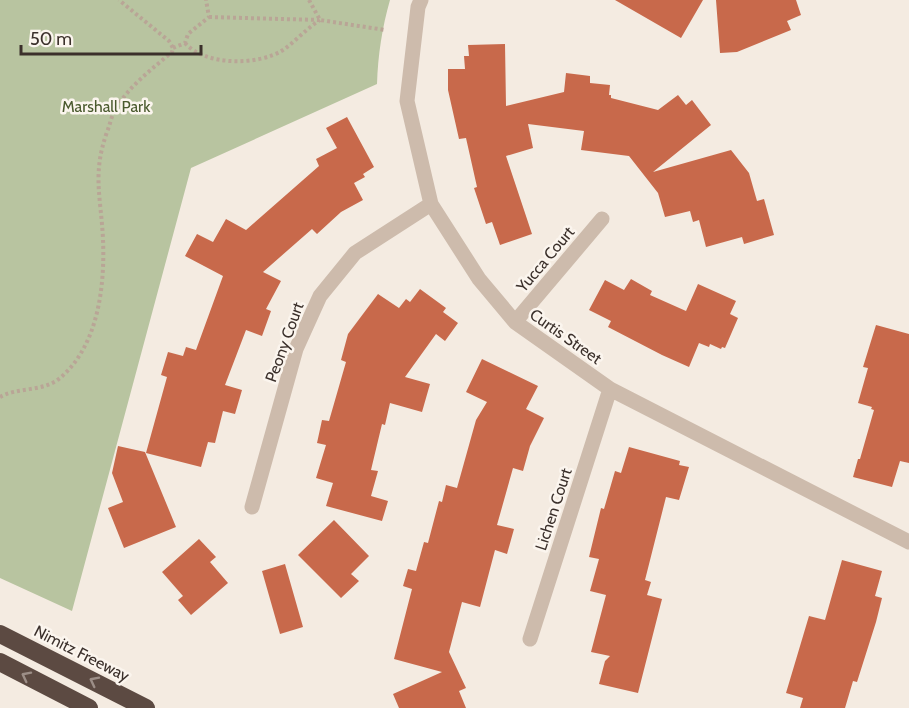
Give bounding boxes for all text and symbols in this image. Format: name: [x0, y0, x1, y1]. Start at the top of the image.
scale bar: [21, 18, 201, 56]
text: 50 m: [30, 28, 72, 50]
park label: Marshall Park: [62, 97, 151, 116]
street label: Yucca Court: [512, 222, 579, 297]
street label: Peony Court: [261, 299, 308, 385]
street label: Curtis Street: [526, 305, 606, 368]
street label: Lichen Court: [531, 465, 576, 553]
street label: Nimitz Freeway: [31, 621, 133, 686]
one-way arrow: [21, 671, 32, 683]
one-way arrow: [89, 677, 100, 689]

